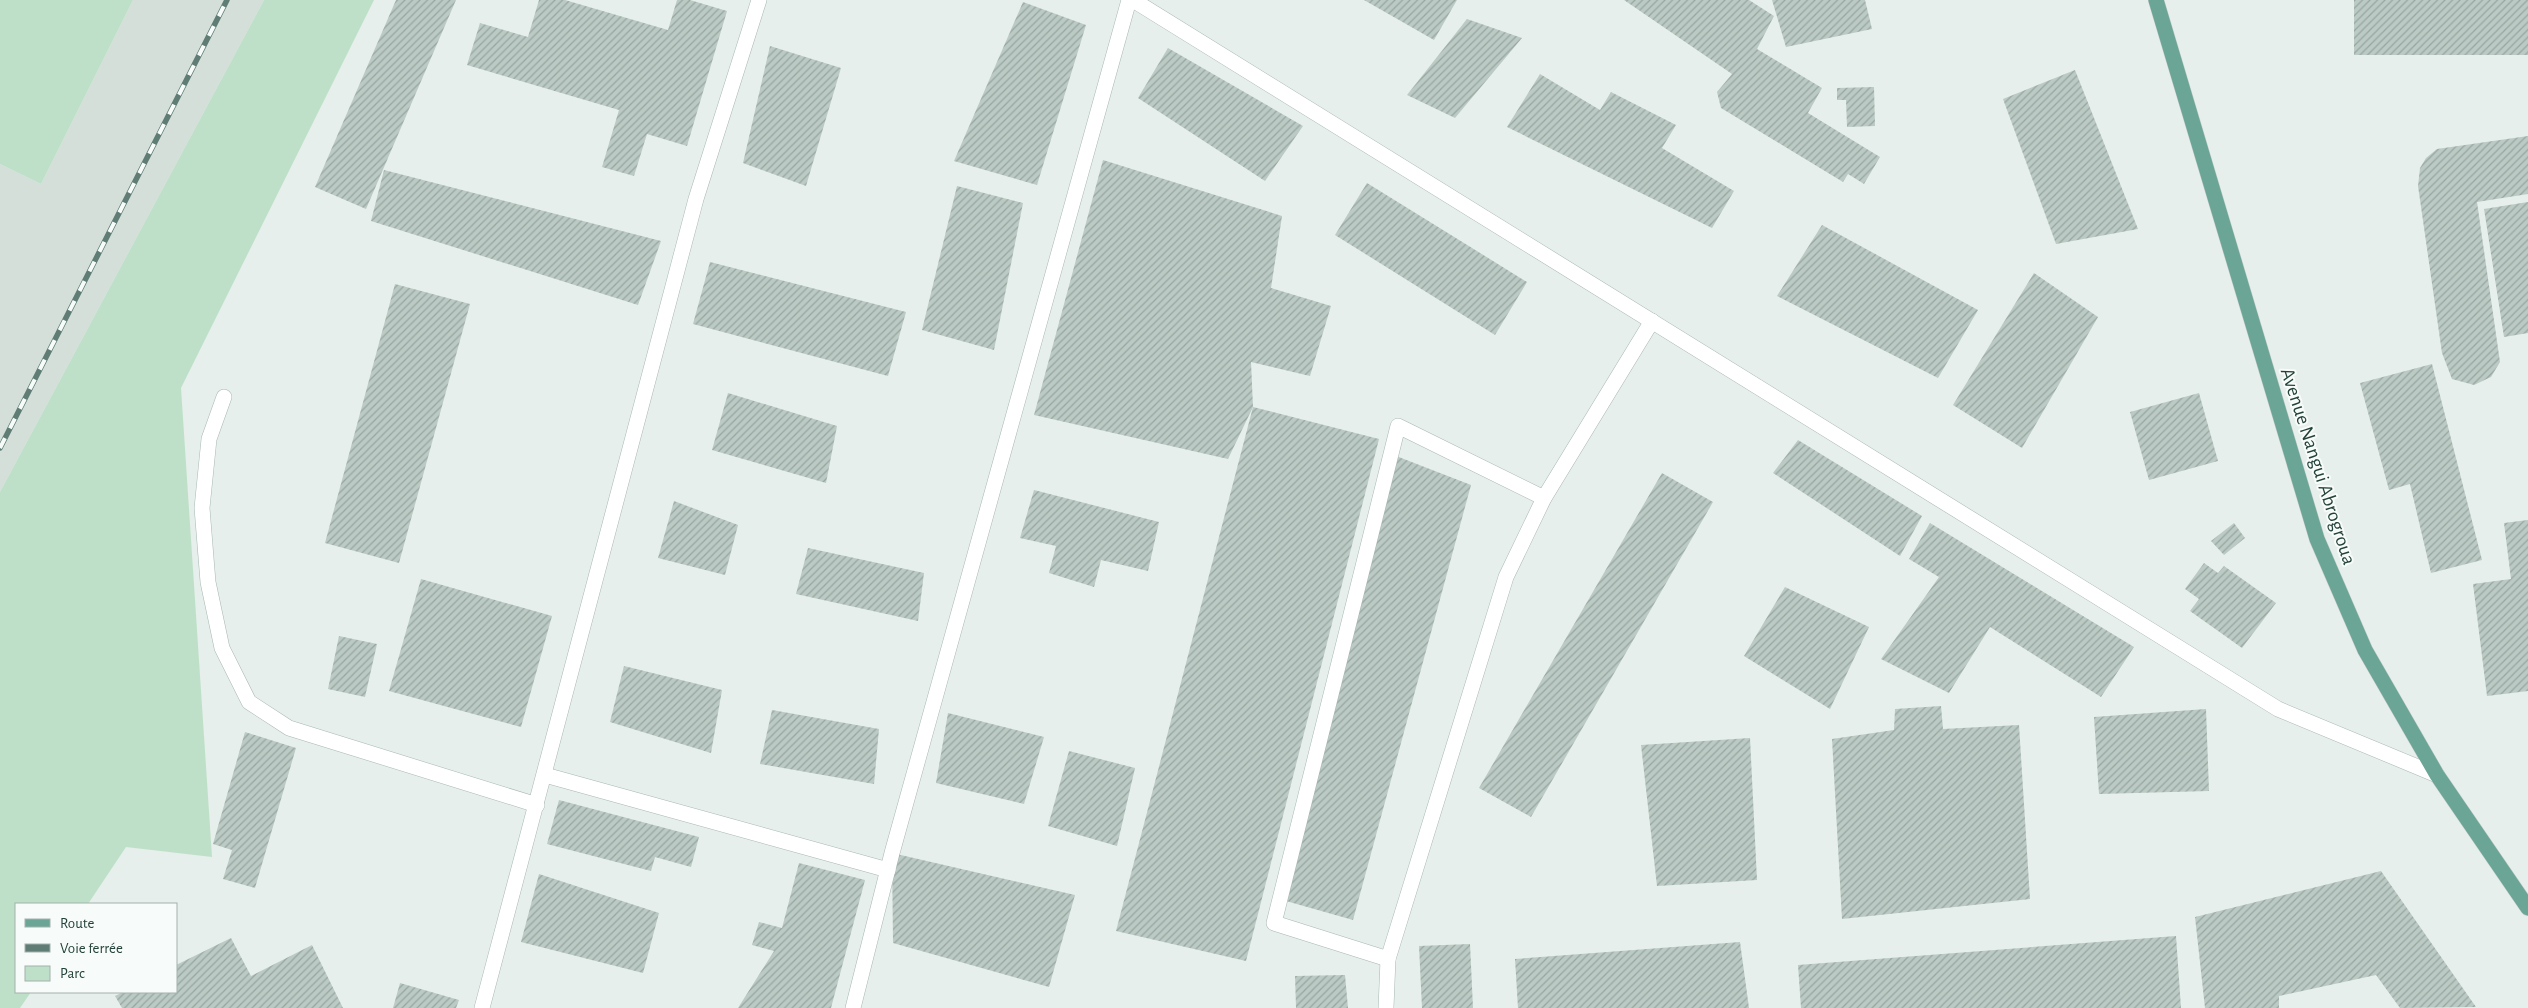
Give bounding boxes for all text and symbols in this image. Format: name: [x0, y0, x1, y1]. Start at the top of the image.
street label: Avenue Nangui Abrogroua: [2277, 365, 2359, 567]
legend: [15, 903, 178, 993]
text: Route: [60, 916, 94, 931]
text: Voie ferrée: [60, 941, 123, 956]
text: Parc: [60, 966, 85, 981]

